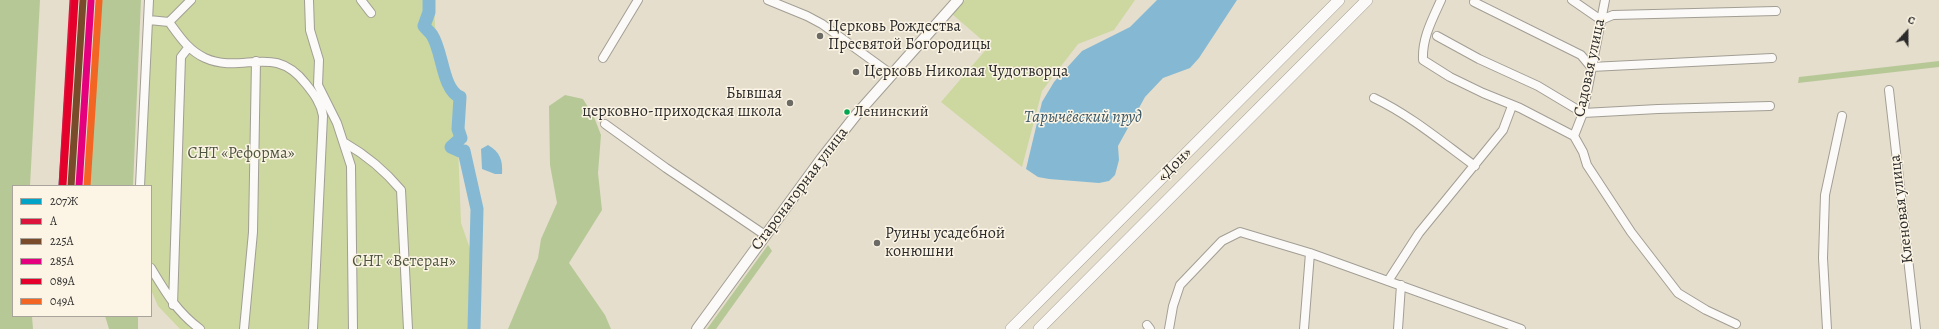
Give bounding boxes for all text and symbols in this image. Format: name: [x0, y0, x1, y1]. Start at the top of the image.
north arrow: [1887, 12, 1927, 52]
text: С: [1906, 12, 1917, 29]
place label: Церковь Рождества Пресвятой Богородицы: [828, 17, 991, 55]
street label: Садовая улица: [1570, 17, 1610, 119]
marker: Церковь Рождества Пресвятой Богородицы: [815, 31, 825, 41]
place label: Церковь Николая Чудотворца: [864, 62, 1068, 82]
marker: Церковь Николая Чудотворца: [851, 67, 861, 77]
place label: Бывшая церковно-приходская школа: [582, 84, 782, 122]
marker: Бывшая церковно-приходская школа: [785, 98, 795, 108]
place label: Ленинский: [854, 103, 928, 121]
marker: Ленинский: [842, 107, 852, 117]
water label: Тарычёвский пруд: [1024, 108, 1142, 128]
street label: Старонагорная улица: [747, 124, 853, 254]
park label: СНТ «Реформа»: [187, 144, 295, 164]
street label: «Дон»: [1154, 144, 1196, 186]
street label: Кленовая улица: [1886, 153, 1918, 265]
legend: [12, 185, 152, 317]
text: 207Ж: [50, 193, 78, 209]
text: A: [50, 213, 57, 229]
place label: Руины усадебной конюшни: [885, 224, 1005, 262]
text: 225А: [50, 233, 74, 249]
marker: Руины усадебной конюшни: [872, 238, 882, 248]
park label: СНТ «Ветеран»: [352, 252, 456, 272]
text: 285А: [50, 253, 74, 269]
text: 089А: [50, 273, 75, 289]
text: 049А: [50, 293, 74, 309]

